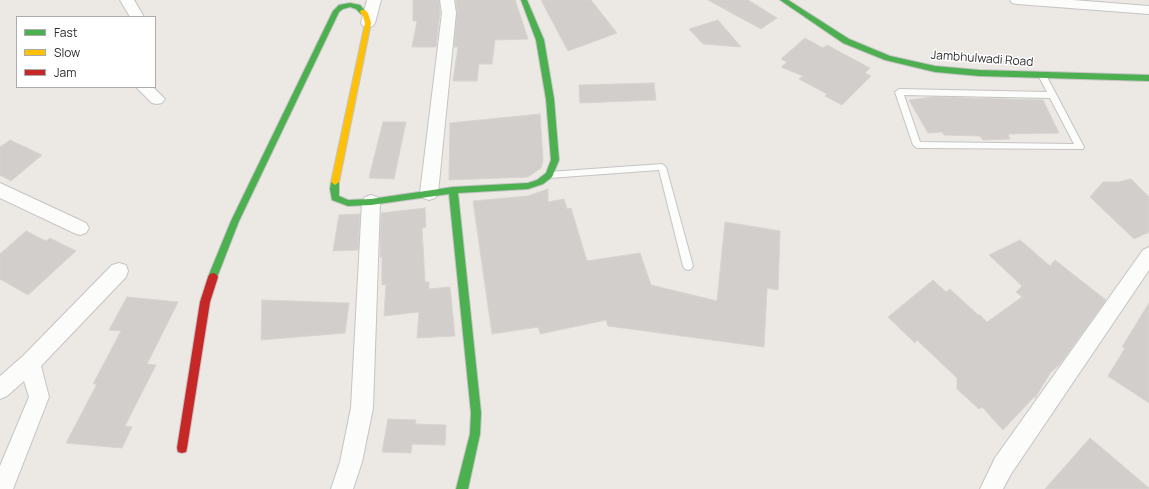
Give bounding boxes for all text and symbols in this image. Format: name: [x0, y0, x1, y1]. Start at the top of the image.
legend: [16, 16, 156, 88]
text: Fast: [54, 24, 78, 41]
text: Slow: [54, 44, 80, 61]
street label: Jambhulwadi Road: [930, 48, 1034, 70]
text: Jam: [54, 64, 76, 81]

